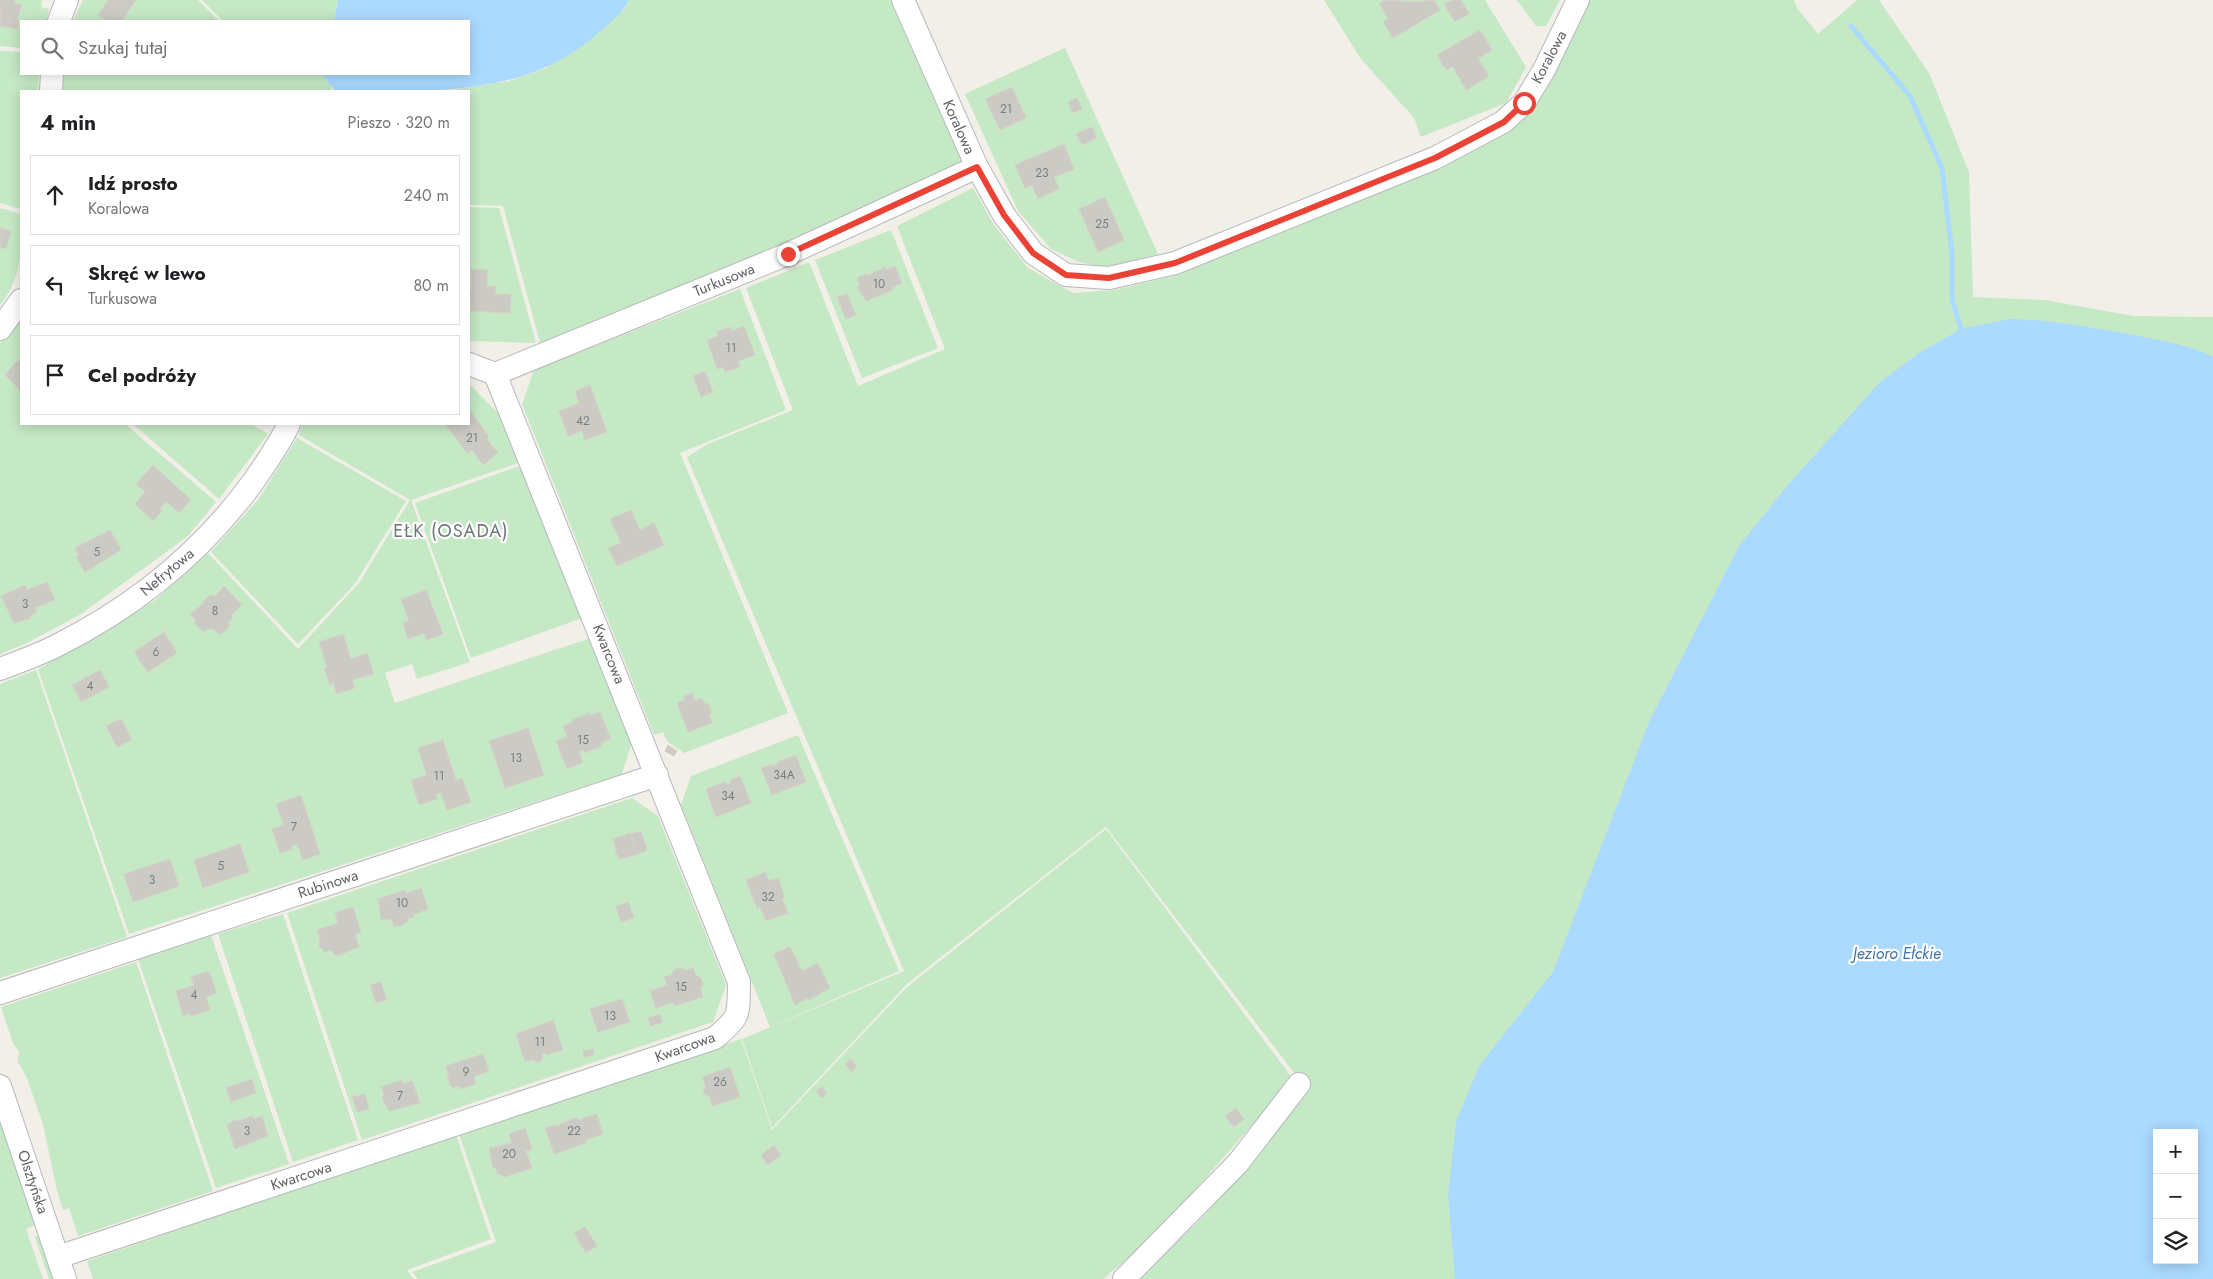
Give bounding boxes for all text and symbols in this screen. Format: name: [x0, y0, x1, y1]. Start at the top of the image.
search box: [20, 20, 470, 75]
street label: Koralowa: [1526, 26, 1572, 88]
icon: search: [38, 34, 66, 62]
text: Szukaj tutaj: [78, 34, 168, 61]
route start: [1513, 92, 1536, 115]
street label: Koralowa: [937, 96, 981, 158]
house number: 21: [1000, 100, 1012, 118]
text: 4 min: [40, 108, 96, 138]
text: Pieszo · 320 m: [347, 111, 450, 134]
house number: 23: [1035, 164, 1049, 182]
text: Idź prosto: [88, 170, 178, 197]
icon: ahead: [41, 181, 69, 209]
text: 240 m: [404, 184, 449, 207]
text: Koralowa: [88, 197, 149, 220]
house number: 25: [1095, 215, 1109, 233]
route end: [777, 243, 800, 266]
street label: Turkusowa: [690, 258, 758, 302]
text: Skręć w lewo: [88, 260, 206, 287]
icon: left: [41, 271, 69, 299]
text: 80 m: [413, 274, 449, 297]
house number: 10: [873, 275, 885, 293]
text: Turkusowa: [88, 287, 157, 310]
house number: 11: [726, 339, 736, 357]
icon: arrive: [41, 361, 69, 389]
text: Cel podróży: [88, 362, 196, 389]
house number: 42: [576, 412, 590, 430]
house number: 21: [466, 429, 478, 447]
district label: EŁK (OSADA): [393, 518, 509, 544]
house number: 5: [94, 543, 101, 561]
street label: Nefrytowa: [135, 543, 199, 601]
house number: 3: [22, 595, 29, 613]
house number: 8: [212, 602, 218, 620]
street label: Kwarcowa: [587, 621, 631, 687]
house number: 6: [153, 643, 160, 661]
house number: 4: [87, 677, 94, 695]
house number: 15: [577, 731, 589, 749]
house number: 13: [510, 749, 522, 767]
house number: 34A: [773, 766, 795, 784]
house number: 11: [434, 767, 444, 785]
house number: 34: [721, 787, 735, 805]
house number: 7: [291, 818, 298, 836]
house number: 5: [218, 857, 225, 875]
street label: Rubinowa: [295, 864, 361, 904]
house number: 3: [149, 871, 156, 889]
house number: 32: [761, 888, 775, 906]
house number: 10: [396, 894, 408, 912]
water label: Jezioro Ełckie: [1850, 942, 1941, 965]
house number: 15: [675, 978, 687, 996]
house number: 4: [191, 986, 198, 1004]
house number: 13: [604, 1007, 616, 1025]
street label: Kwarcowa: [652, 1026, 718, 1068]
house number: 11: [535, 1033, 545, 1051]
house number: 9: [463, 1063, 470, 1081]
house number: 26: [713, 1073, 727, 1091]
house number: 7: [397, 1087, 404, 1105]
house number: 3: [244, 1122, 251, 1140]
house number: 22: [567, 1122, 581, 1140]
map controls: [2153, 1129, 2198, 1264]
button: +: [2153, 1129, 2198, 1174]
house number: 20: [502, 1145, 516, 1163]
street label: Olsztyńska: [12, 1147, 54, 1217]
street label: Kwarcowa: [268, 1156, 334, 1196]
button: −: [2153, 1174, 2198, 1219]
button: layers: [2153, 1219, 2198, 1264]

